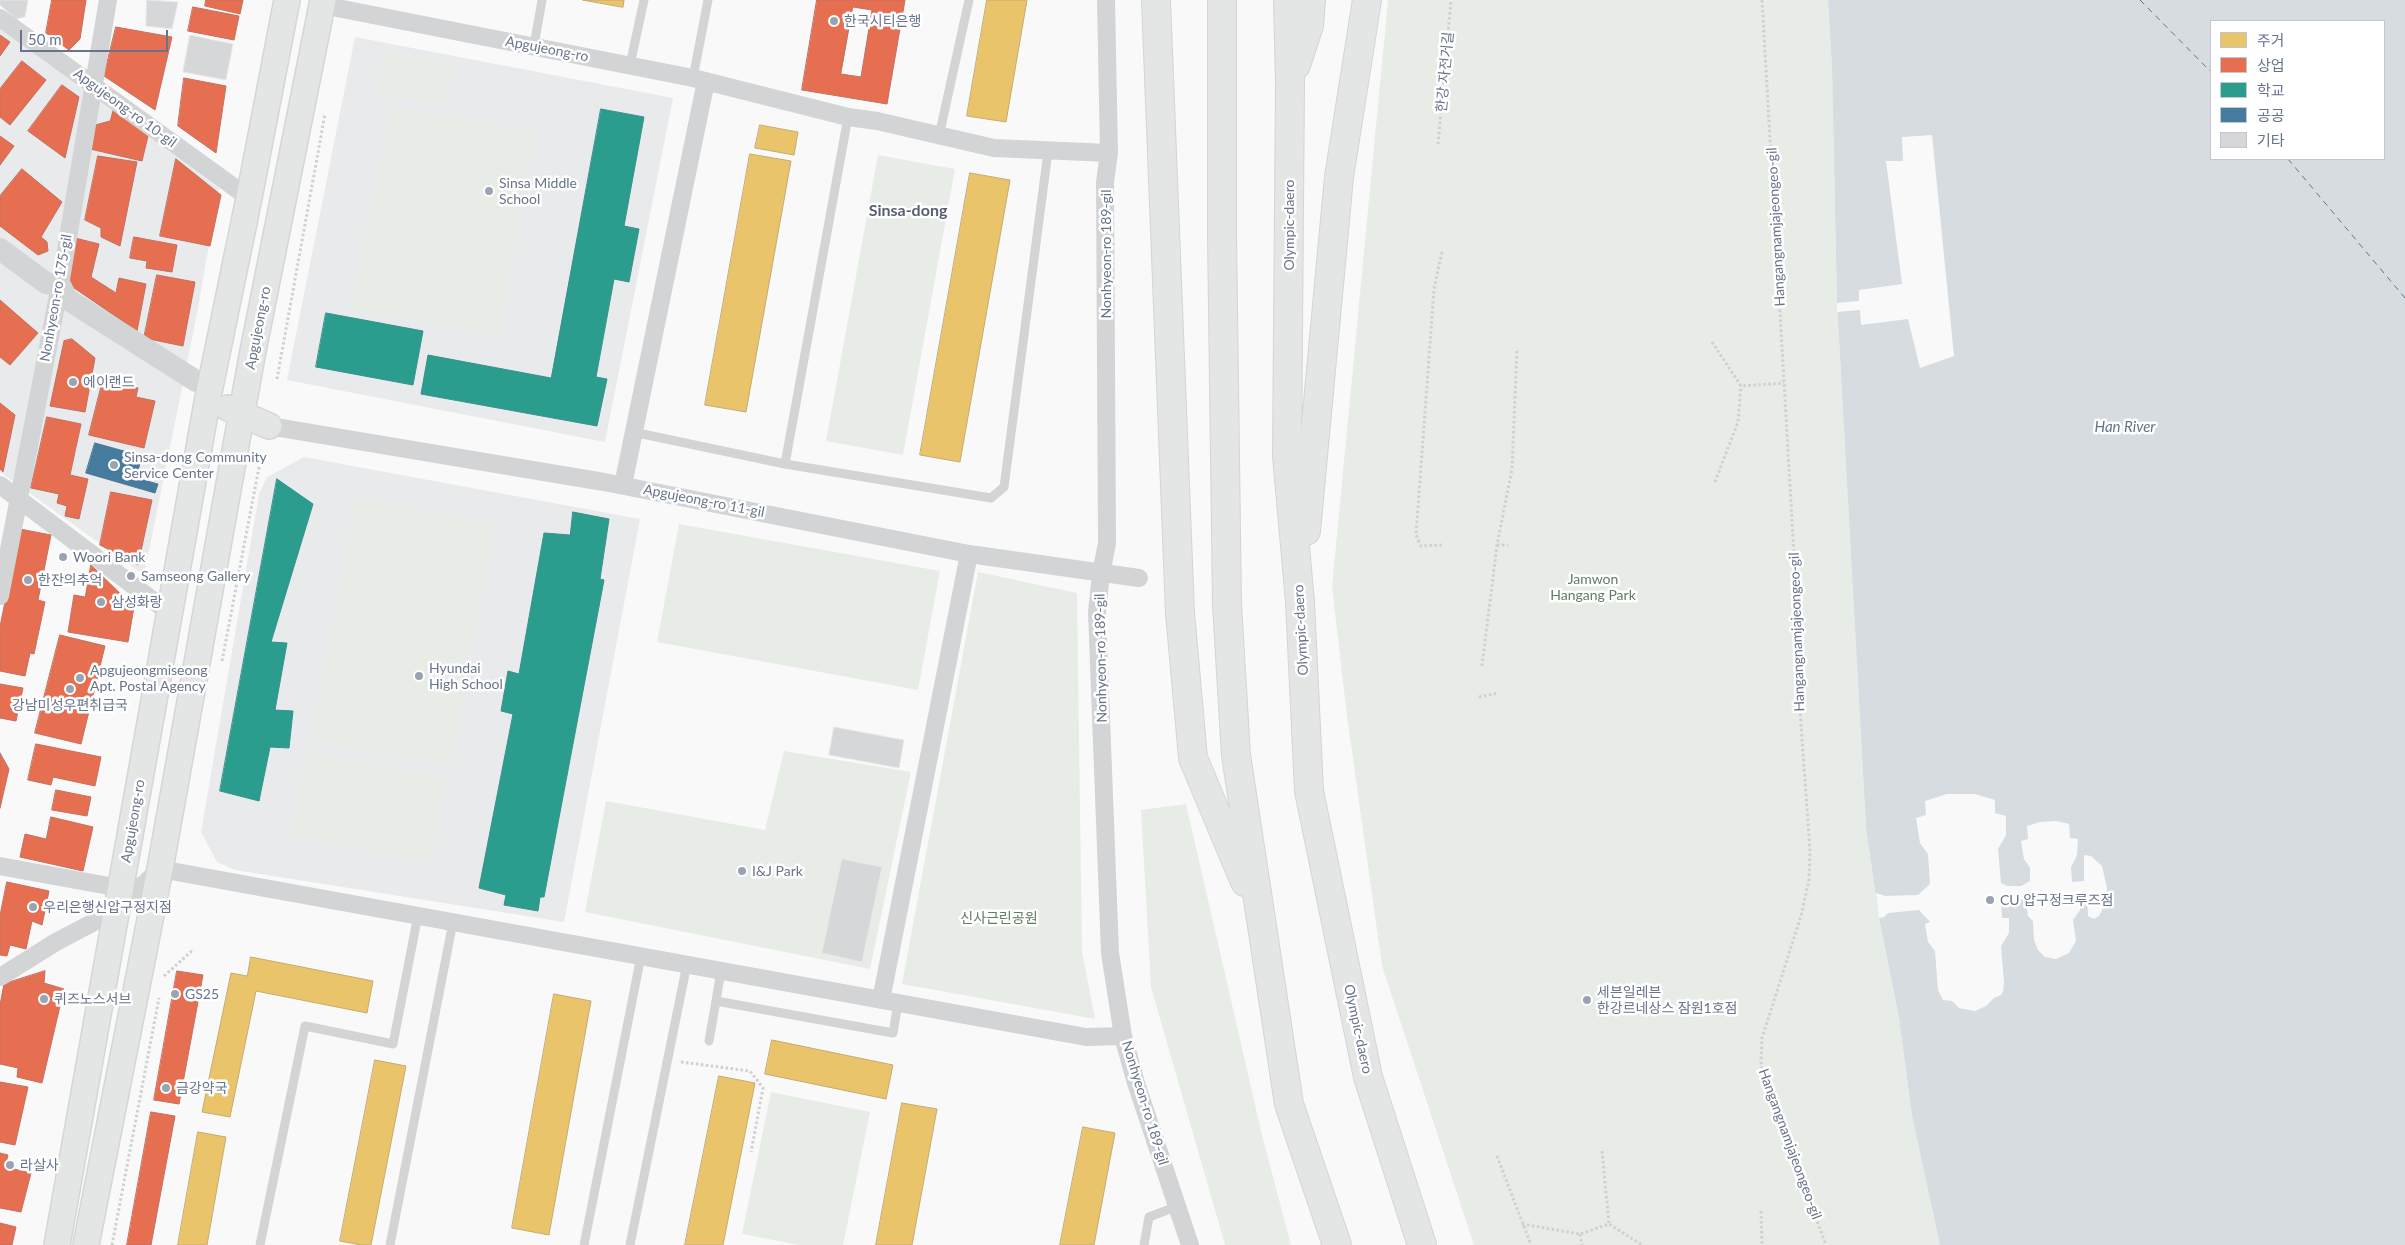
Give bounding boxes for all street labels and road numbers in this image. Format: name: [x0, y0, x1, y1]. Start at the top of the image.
street label: 한강 자전거길: [1433, 31, 1457, 113]
street label: Apgujeong-ro: [504, 33, 590, 65]
street label: Apgujeong-ro 10-gil: [70, 65, 180, 151]
street label: Hangangnamjajeongeo-gil: [1763, 147, 1789, 307]
street label: Olympic-daero: [1281, 179, 1297, 271]
street label: Nonhyeon-ro 189-gil: [1098, 189, 1114, 319]
street label: Nonhyeon-ro 175-gil: [37, 233, 75, 363]
street label: Apgujeong-ro: [242, 285, 274, 371]
street label: Apgujeong-ro 11-gil: [642, 481, 766, 521]
street label: Hangangnamjajeongeo-gil: [1786, 552, 1808, 712]
street label: Olympic-daero: [1290, 584, 1312, 676]
street label: Nonhyeon-ro 189-gil: [1091, 593, 1111, 723]
street label: Apgujeong-ro: [117, 778, 149, 864]
street label: Olympic-daero: [1340, 983, 1376, 1075]
street label: Nonhyeon-ro 189-gil: [1118, 1039, 1172, 1167]
street label: Hangangnamjajeongeo-gil: [1755, 1066, 1825, 1222]

